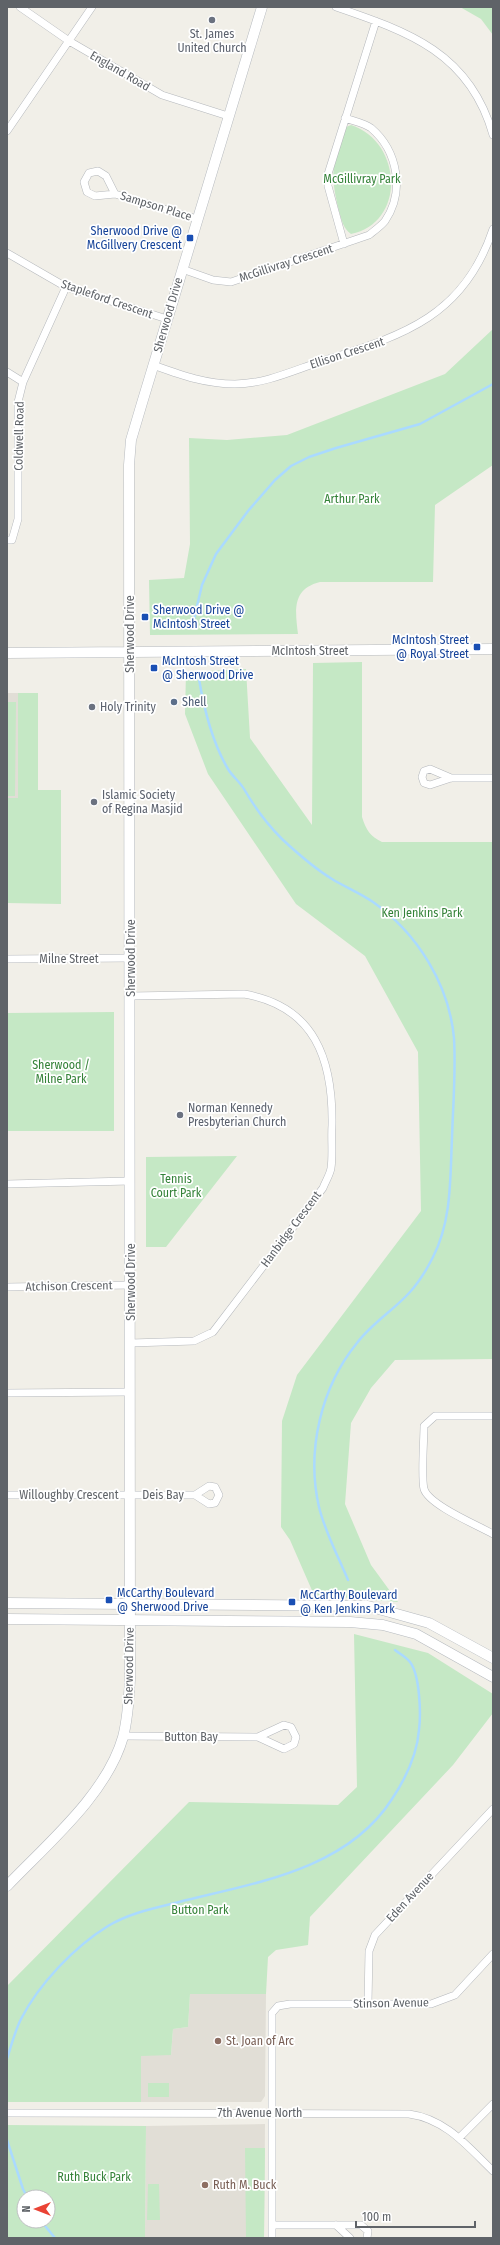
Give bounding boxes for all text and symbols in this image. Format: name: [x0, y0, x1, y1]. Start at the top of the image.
marker: St. James United Church: [207, 15, 217, 25]
place label: St. James United Church: [177, 27, 247, 55]
street label: England Road: [88, 48, 152, 94]
park label: McGillivray Park: [323, 172, 401, 186]
street label: Sampson Place: [119, 188, 193, 224]
place label: Sherwood Drive @ McGillvery Crescent: [87, 224, 182, 252]
marker: Sherwood Drive @ McGillvery Crescent: [185, 233, 195, 243]
street label: McGillivray Crescent: [237, 241, 335, 285]
street label: Sherwood Drive: [151, 276, 185, 354]
street label: Stapleford Crescent: [59, 277, 155, 321]
street label: Ellison Crescent: [308, 334, 386, 372]
street label: Coldwell Road: [11, 401, 27, 471]
park label: Arthur Park: [324, 492, 380, 506]
street label: Sherwood Drive: [123, 595, 137, 673]
place label: Sherwood Drive @ McIntosh Street: [153, 603, 244, 631]
marker: Sherwood Drive @ McIntosh Street: [140, 612, 150, 622]
place label: McIntosh Street @ Royal Street: [392, 633, 469, 661]
marker: McIntosh Street @ Royal Street: [472, 642, 482, 652]
street label: McIntosh Street: [272, 644, 349, 658]
place label: McIntosh Street @ Sherwood Drive: [162, 654, 254, 682]
marker: McIntosh Street @ Sherwood Drive: [149, 663, 159, 673]
place label: Shell: [182, 695, 207, 709]
marker: Shell: [169, 697, 179, 707]
place label: Holy Trinity: [100, 700, 156, 714]
marker: Holy Trinity: [87, 702, 97, 712]
place label: Islamic Society of Regina Masjid: [102, 788, 183, 816]
marker: Islamic Society of Regina Masjid: [89, 797, 99, 807]
park label: Ken Jenkins Park: [382, 906, 463, 920]
street label: Sherwood Drive: [124, 919, 138, 997]
street label: Milne Street: [39, 952, 99, 966]
park label: Sherwood / Milne Park: [32, 1058, 90, 1086]
place label: Norman Kennedy Presbyterian Church: [188, 1101, 286, 1129]
marker: Norman Kennedy Presbyterian Church: [175, 1110, 185, 1120]
park label: Tennis Court Park: [151, 1172, 202, 1200]
street label: Hanbidge Crescent: [258, 1188, 324, 1270]
street label: Sherwood Drive: [124, 1243, 138, 1321]
street label: Atchison Crescent: [25, 1278, 113, 1294]
street label: Willoughby Crescent: [19, 1488, 119, 1502]
street label: Deis Bay: [142, 1488, 184, 1502]
place label: McCarthy Boulevard @ Sherwood Drive: [117, 1586, 215, 1614]
place label: McCarthy Boulevard @ Ken Jenkins Park: [300, 1588, 398, 1616]
marker: McCarthy Boulevard @ Sherwood Drive: [104, 1595, 114, 1605]
marker: McCarthy Boulevard @ Ken Jenkins Park: [287, 1597, 297, 1607]
street label: Sherwood Drive: [121, 1627, 137, 1705]
street label: Button Bay: [164, 1730, 218, 1744]
street label: Eden Avenue: [383, 1869, 437, 1925]
park label: Button Park: [171, 1903, 229, 1917]
street label: Stinson Avenue: [353, 1995, 429, 2011]
place label: St. Joan of Arc: [226, 2034, 294, 2048]
marker: St. Joan of Arc: [213, 2036, 223, 2046]
street label: 7th Avenue North: [218, 2106, 302, 2120]
park label: Ruth Buck Park: [57, 2170, 131, 2184]
place label: Ruth M. Buck: [213, 2178, 277, 2192]
marker: Ruth M. Buck: [200, 2180, 210, 2190]
north arrow: [16, 2189, 56, 2229]
scale bar: [356, 2203, 475, 2229]
text: N: [20, 2206, 33, 2212]
text: 100 m: [362, 2210, 391, 2224]

